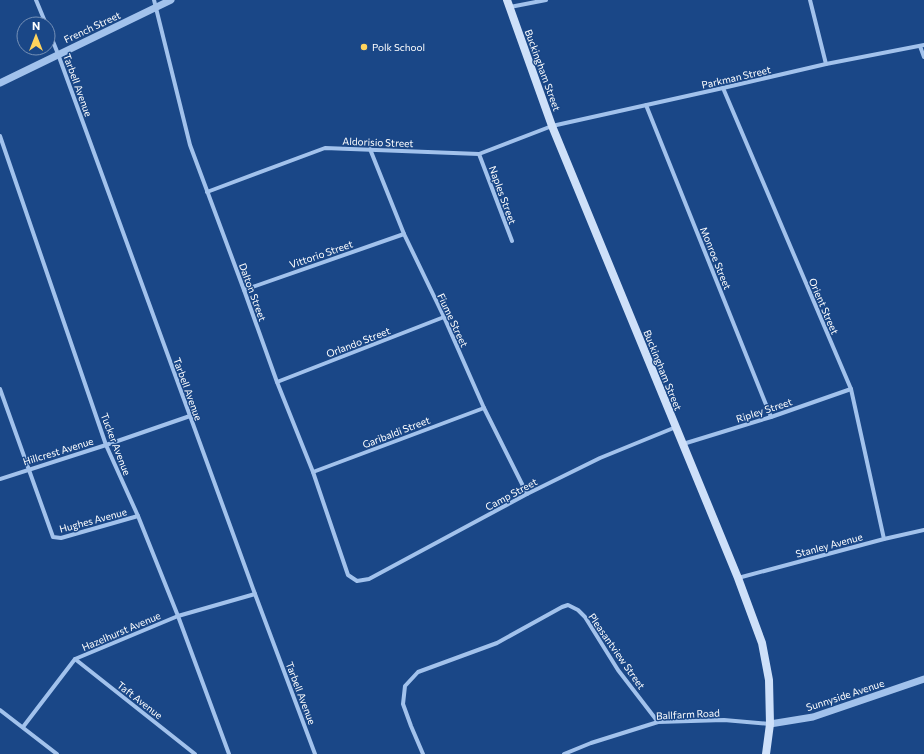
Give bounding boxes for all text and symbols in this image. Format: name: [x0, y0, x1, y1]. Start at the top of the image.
street label: French Street: [62, 9, 122, 45]
north arrow: [16, 16, 56, 56]
text: N: [32, 19, 40, 32]
street label: Buckingham Street: [523, 28, 563, 112]
place label: Polk School: [372, 41, 425, 53]
marker: Polk School: [359, 42, 369, 52]
street label: Tarbell Avenue: [61, 52, 95, 118]
street label: Parkman Street: [700, 63, 772, 91]
street label: Aldorisio Street: [342, 135, 414, 149]
street label: Naples Street: [487, 164, 519, 226]
street label: Monroe Street: [698, 225, 734, 291]
street label: Vittorio Street: [288, 238, 354, 270]
street label: Dalton Street: [237, 261, 269, 323]
street label: Orient Street: [807, 276, 841, 336]
street label: Fiume Street: [435, 291, 471, 349]
street label: Orlando Street: [324, 324, 392, 360]
street label: Buckingham Street: [641, 328, 685, 412]
street label: Tarbell Avenue: [171, 356, 205, 422]
street label: Ripley Street: [734, 395, 794, 425]
street label: Tucker Avenue: [99, 411, 133, 477]
street label: Garibaldi Street: [361, 414, 431, 450]
street label: Hillcrest Avenue: [21, 435, 95, 467]
street label: Camp Street: [483, 475, 539, 513]
street label: Hughes Avenue: [58, 505, 128, 535]
street label: Stanley Avenue: [794, 530, 864, 560]
street label: Hazelhurst Avenue: [80, 609, 162, 653]
street label: Pleasantview Street: [586, 611, 648, 691]
street label: Tarbell Avenue: [284, 660, 318, 726]
street label: Sunnyside Avenue: [804, 677, 886, 713]
street label: Taft Avenue: [115, 679, 165, 721]
street label: Ballfarm Road: [656, 706, 720, 722]

